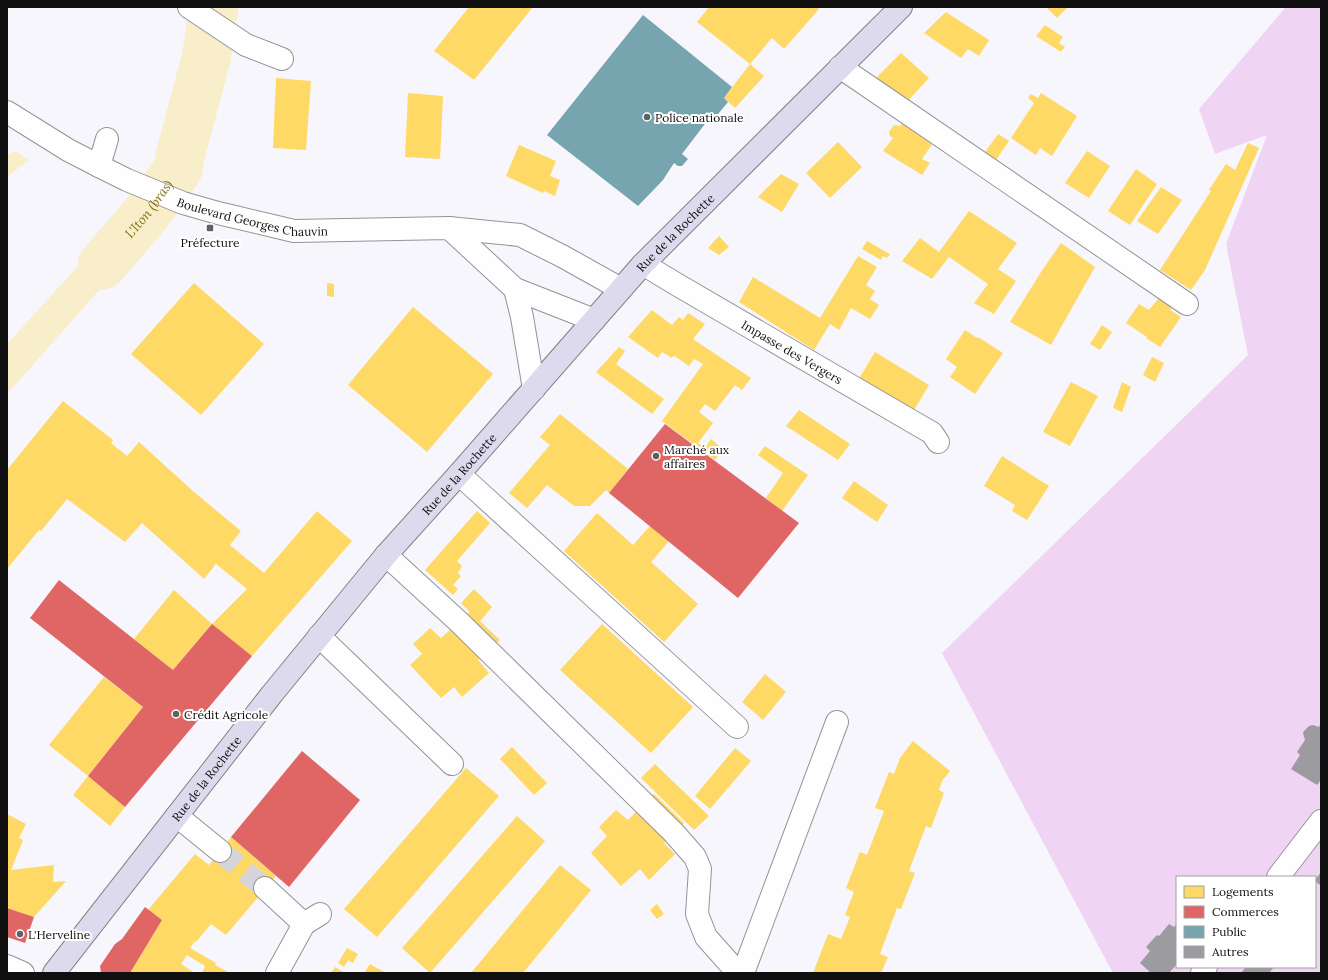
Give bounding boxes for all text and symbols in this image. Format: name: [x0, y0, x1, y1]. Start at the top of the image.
place label: Police nationale: [655, 110, 744, 125]
marker: Police nationale: [642, 112, 652, 122]
water label: L'Iton (bras): [121, 176, 176, 241]
street label: Rue de la Rochette: [633, 190, 717, 274]
street label: Boulevard Georges Chauvin: [175, 194, 328, 239]
marker: Préfecture: [205, 223, 215, 233]
place label: Préfecture: [180, 235, 240, 250]
street label: Impasse des Vergers: [739, 316, 846, 387]
street label: Rue de la Rochette: [419, 429, 499, 518]
place label: Marché aux affaires: [664, 442, 730, 471]
marker: Marché aux affaires: [651, 451, 661, 461]
place label: Crédit Agricole: [184, 707, 269, 722]
marker: Crédit Agricole: [171, 709, 181, 719]
street label: Rue de la Rochette: [168, 732, 244, 824]
legend: [1176, 876, 1316, 968]
text: Logements: [1212, 884, 1274, 899]
text: Commerces: [1212, 904, 1279, 919]
text: Public: [1212, 924, 1246, 939]
place label: L'Herveline: [28, 927, 91, 942]
marker: L'Herveline: [15, 929, 25, 939]
text: Autres: [1211, 944, 1249, 959]

